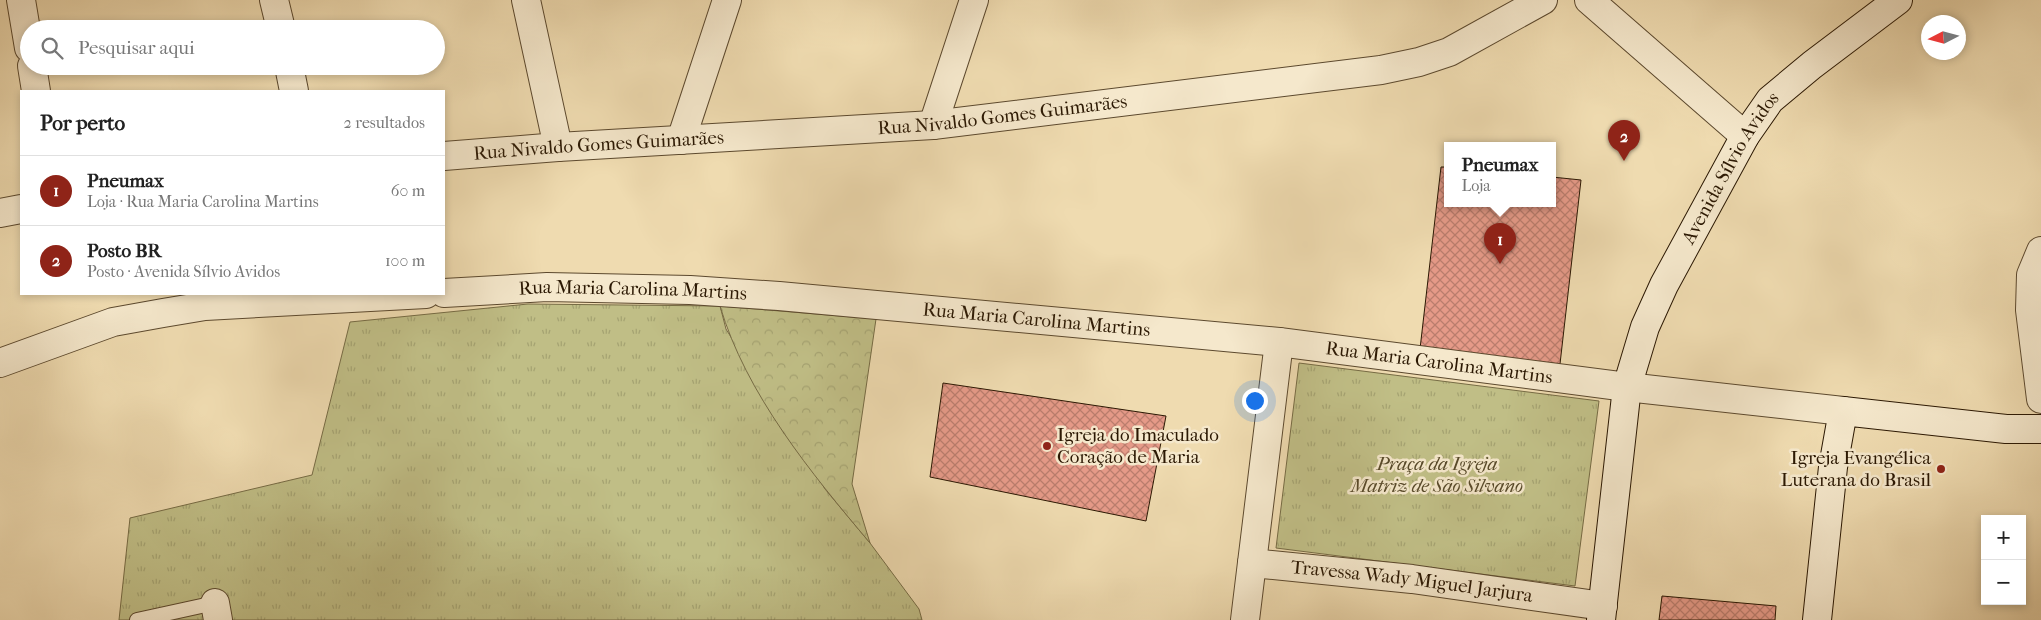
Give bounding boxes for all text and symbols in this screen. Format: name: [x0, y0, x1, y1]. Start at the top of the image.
north arrow: [1921, 15, 1966, 60]
search box: [20, 20, 445, 75]
icon: search: [38, 34, 66, 62]
text: Pesquisar aqui: [78, 37, 195, 59]
street label: Avenida Sílvio Avidos: [1677, 86, 1783, 249]
street label: Rua Nivaldo Gomes Guimarães: [877, 90, 1128, 139]
text: Por perto: [40, 111, 125, 135]
text: 2 resultados: [344, 113, 425, 132]
pin: 2: [1608, 120, 1640, 161]
street label: Rua Nivaldo Gomes Guimarães: [473, 126, 724, 165]
popup: [1444, 142, 1556, 207]
text: Pneumax: [1462, 154, 1538, 176]
text: Pneumax: [87, 170, 164, 192]
text: Loja: [1462, 176, 1491, 195]
text: 1: [53, 181, 59, 200]
text: 60 m: [391, 181, 425, 200]
text: Loja · Rua Maria Carolina Martins: [87, 192, 319, 211]
pin: 1: [1484, 223, 1516, 264]
text: Posto BR: [87, 240, 161, 262]
text: 2: [52, 251, 60, 270]
text: 100 m: [385, 251, 425, 270]
text: Posto · Avenida Sílvio Avidos: [87, 262, 280, 281]
street label: Rua Maria Carolina Martins: [518, 276, 748, 305]
street label: Rua Maria Carolina Martins: [922, 298, 1151, 341]
street label: Rua Maria Carolina Martins: [1324, 337, 1554, 388]
your location: [1242, 388, 1268, 414]
place label: Igreja do Imaculado Coração de Maria: [1057, 424, 1219, 468]
marker: Igreja do Imaculado Coração de Maria: [1041, 440, 1053, 452]
place label: Igreja Evangélica Luterana do Brasil: [1781, 447, 1931, 491]
park label: Praça da Igreja Matriz de São Silvano: [1349, 453, 1523, 497]
marker: Igreja Evangélica Luterana do Brasil: [1935, 463, 1947, 475]
map controls: [1981, 515, 2026, 605]
button: +: [1981, 515, 2026, 560]
street label: Travessa Wady Miguel Jarjura: [1290, 556, 1534, 607]
button: −: [1981, 560, 2026, 605]

